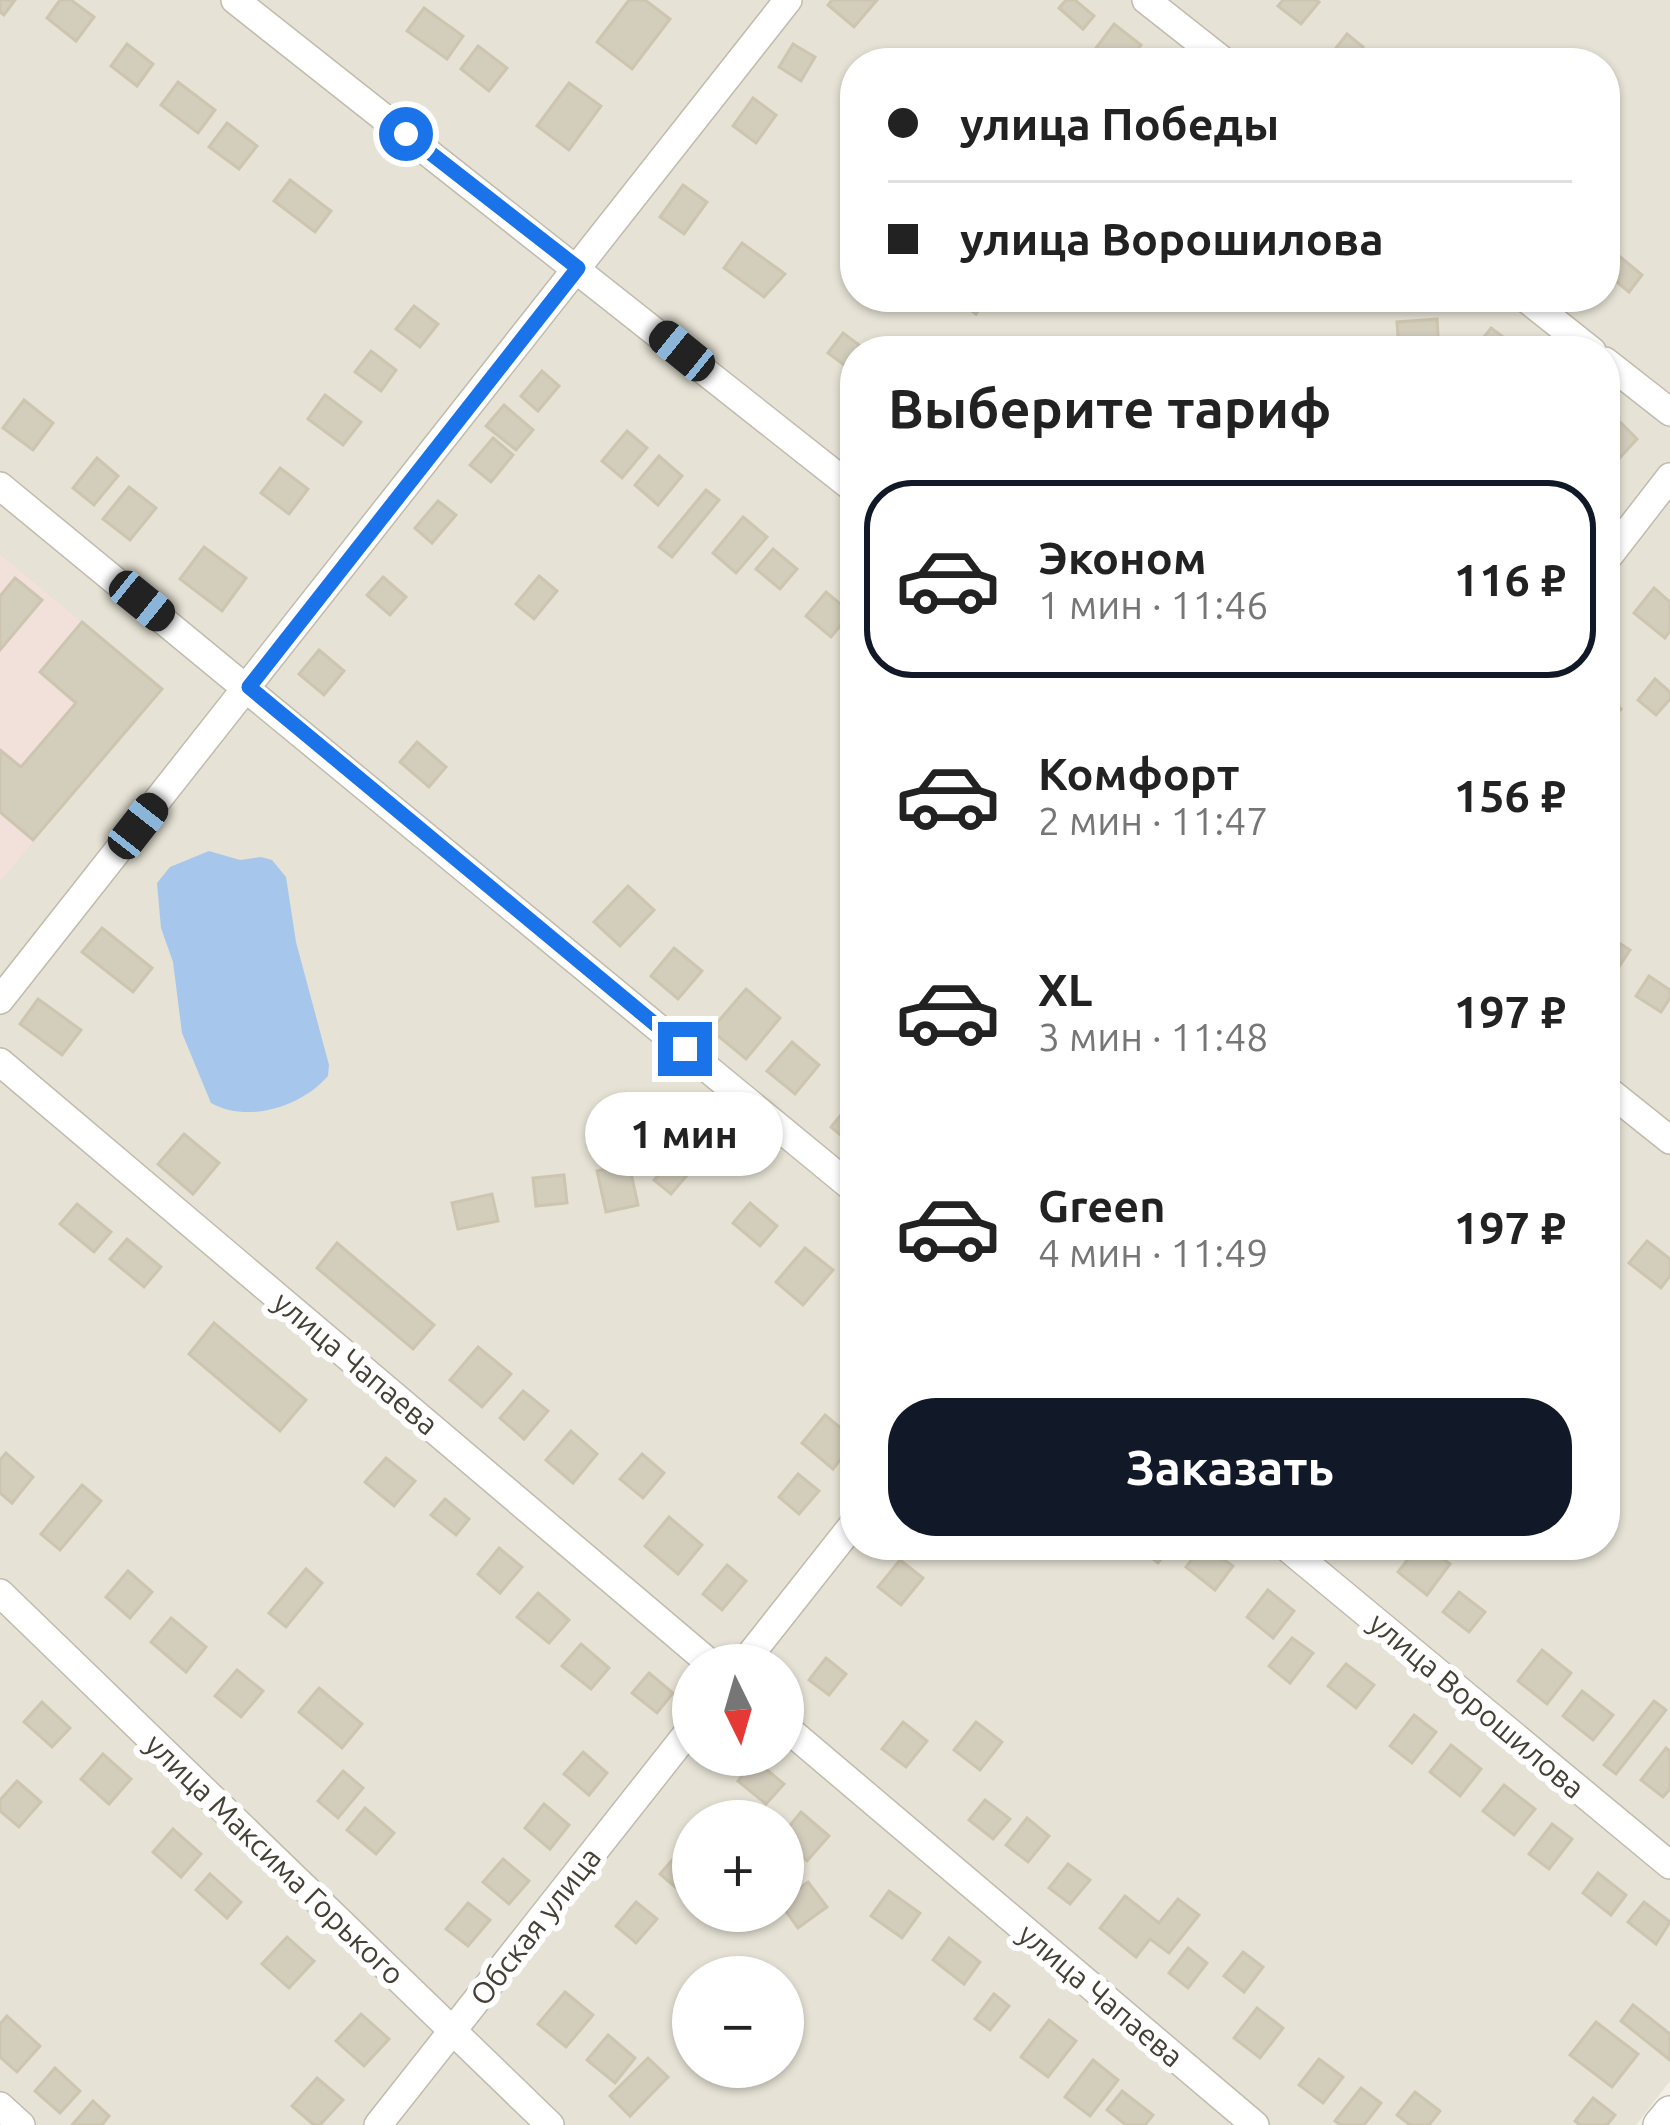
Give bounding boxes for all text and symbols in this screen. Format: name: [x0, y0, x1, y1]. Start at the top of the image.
text: улица Победы: [960, 98, 1279, 149]
route start: [379, 107, 433, 161]
text: улица Ворошилова: [960, 213, 1384, 264]
car: [643, 314, 721, 388]
text: Выберите тариф: [888, 378, 1332, 438]
icon: car: [894, 525, 1002, 633]
text: Эконом: [1038, 532, 1207, 583]
text: 116 ₽: [1454, 554, 1566, 605]
car: [103, 564, 181, 638]
text: 1 мин · 11:46: [1038, 583, 1268, 626]
icon: car: [894, 741, 1002, 849]
text: Комфорт: [1038, 748, 1240, 799]
text: 156 ₽: [1454, 770, 1566, 821]
car: [102, 787, 174, 865]
text: 2 мин · 11:47: [1038, 799, 1268, 842]
icon: car: [894, 957, 1002, 1065]
text: XL: [1038, 964, 1092, 1015]
text: 197 ₽: [1454, 986, 1566, 1037]
text: 3 мин · 11:48: [1038, 1015, 1268, 1058]
route end: [658, 1022, 712, 1076]
callout: 1 мин: [586, 1091, 784, 1175]
text: 1 мин: [630, 1112, 738, 1155]
icon: car: [894, 1173, 1002, 1281]
text: Green: [1038, 1180, 1165, 1231]
text: 197 ₽: [1454, 1202, 1566, 1253]
text: 4 мин · 11:49: [1038, 1231, 1268, 1274]
street label: улица Чапаева: [267, 1284, 445, 1442]
button: Заказать: [888, 1398, 1572, 1536]
street label: улица Ворошилова: [1363, 1605, 1591, 1805]
north arrow: [672, 1644, 804, 1776]
map controls: [672, 1644, 804, 2088]
street label: улица Максима Горького: [139, 1727, 411, 1991]
button: +: [672, 1800, 804, 1932]
street label: Обская улица: [463, 1840, 607, 2012]
street label: улица Чапаева: [1012, 1916, 1190, 2074]
button: −: [672, 1956, 804, 2088]

